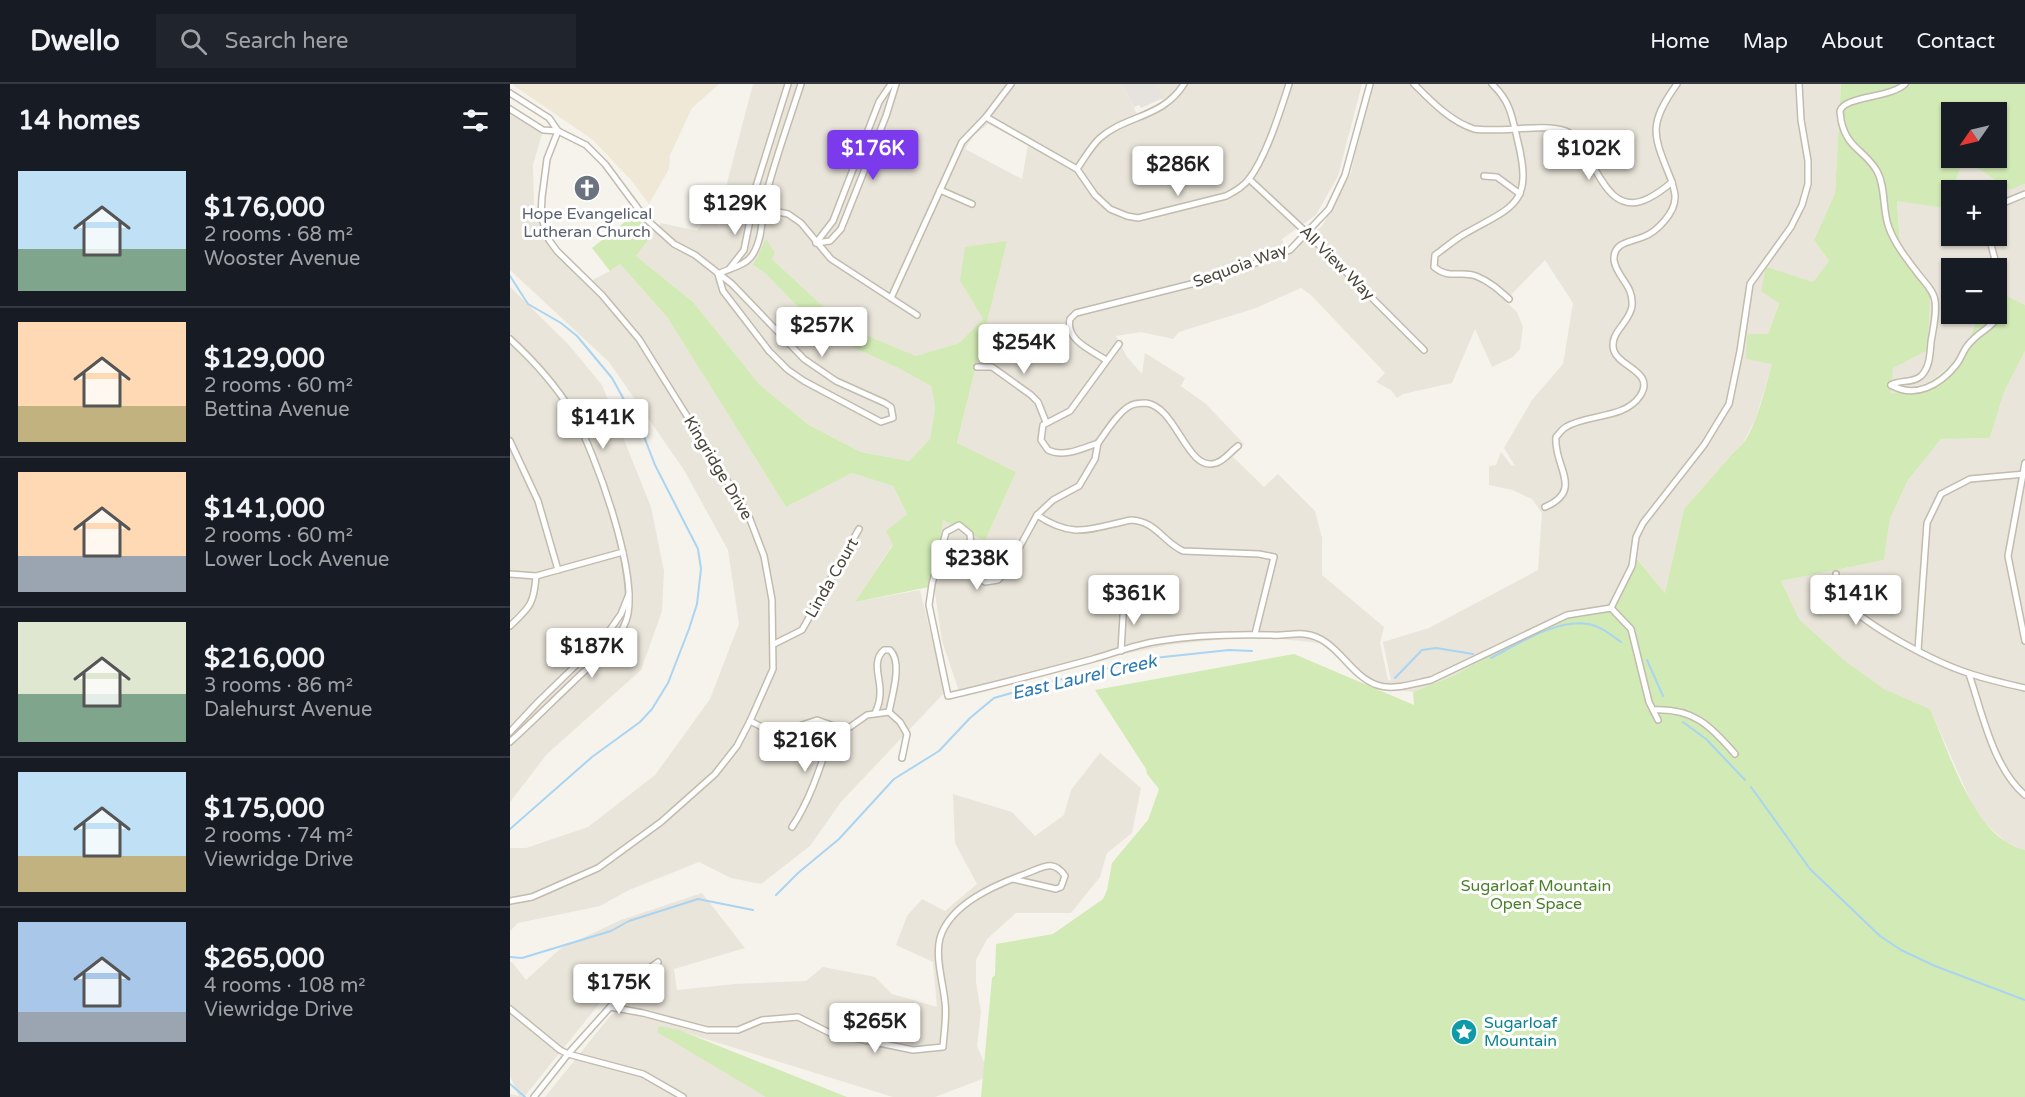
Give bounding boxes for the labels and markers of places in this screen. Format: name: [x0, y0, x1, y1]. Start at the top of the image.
pin: $176K: [831, 130, 915, 181]
pin: $102K: [1547, 130, 1631, 181]
pin: $286K: [1136, 146, 1220, 197]
church icon: Hope Evangelical Lutheran Church: [572, 173, 602, 203]
pin: $129K: [693, 185, 777, 236]
place label: Hope Evangelical Lutheran Church: [522, 204, 652, 242]
pin: $257K: [780, 307, 864, 358]
pin: $254K: [982, 324, 1066, 375]
pin: $141K: [561, 399, 645, 450]
pin: $238K: [935, 540, 1019, 591]
pin: $361K: [1092, 575, 1176, 626]
pin: $141K: [1814, 575, 1898, 626]
pin: $187K: [550, 628, 634, 679]
pin: $216K: [763, 722, 847, 773]
pin: $175K: [577, 964, 661, 1015]
pin: $265K: [833, 1003, 917, 1054]
place label: Sugarloaf Mountain: [1484, 1013, 1558, 1051]
place icon: Sugarloaf Mountain: [1449, 1017, 1479, 1047]

